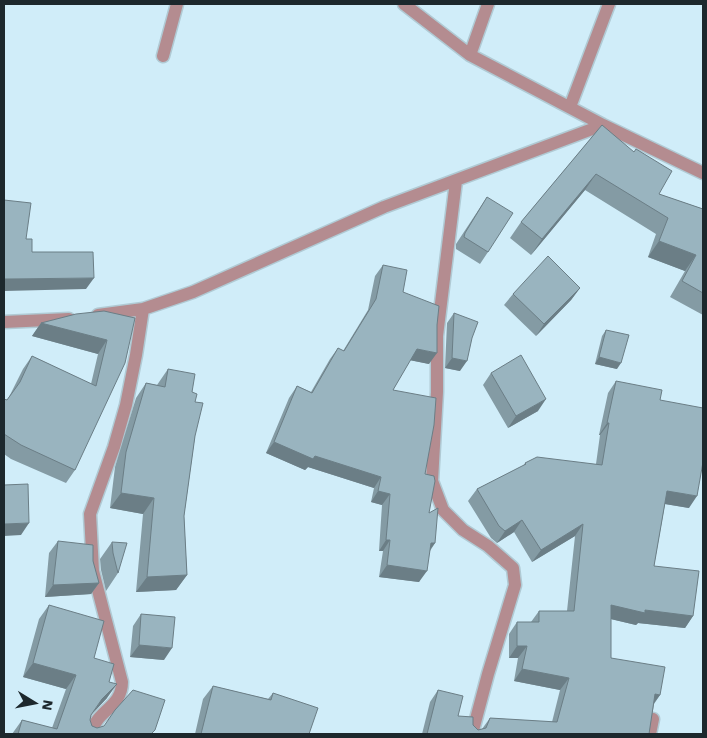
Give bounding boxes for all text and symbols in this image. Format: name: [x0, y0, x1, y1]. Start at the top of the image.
north arrow: [10, 678, 60, 728]
text: N: [39, 699, 57, 712]

